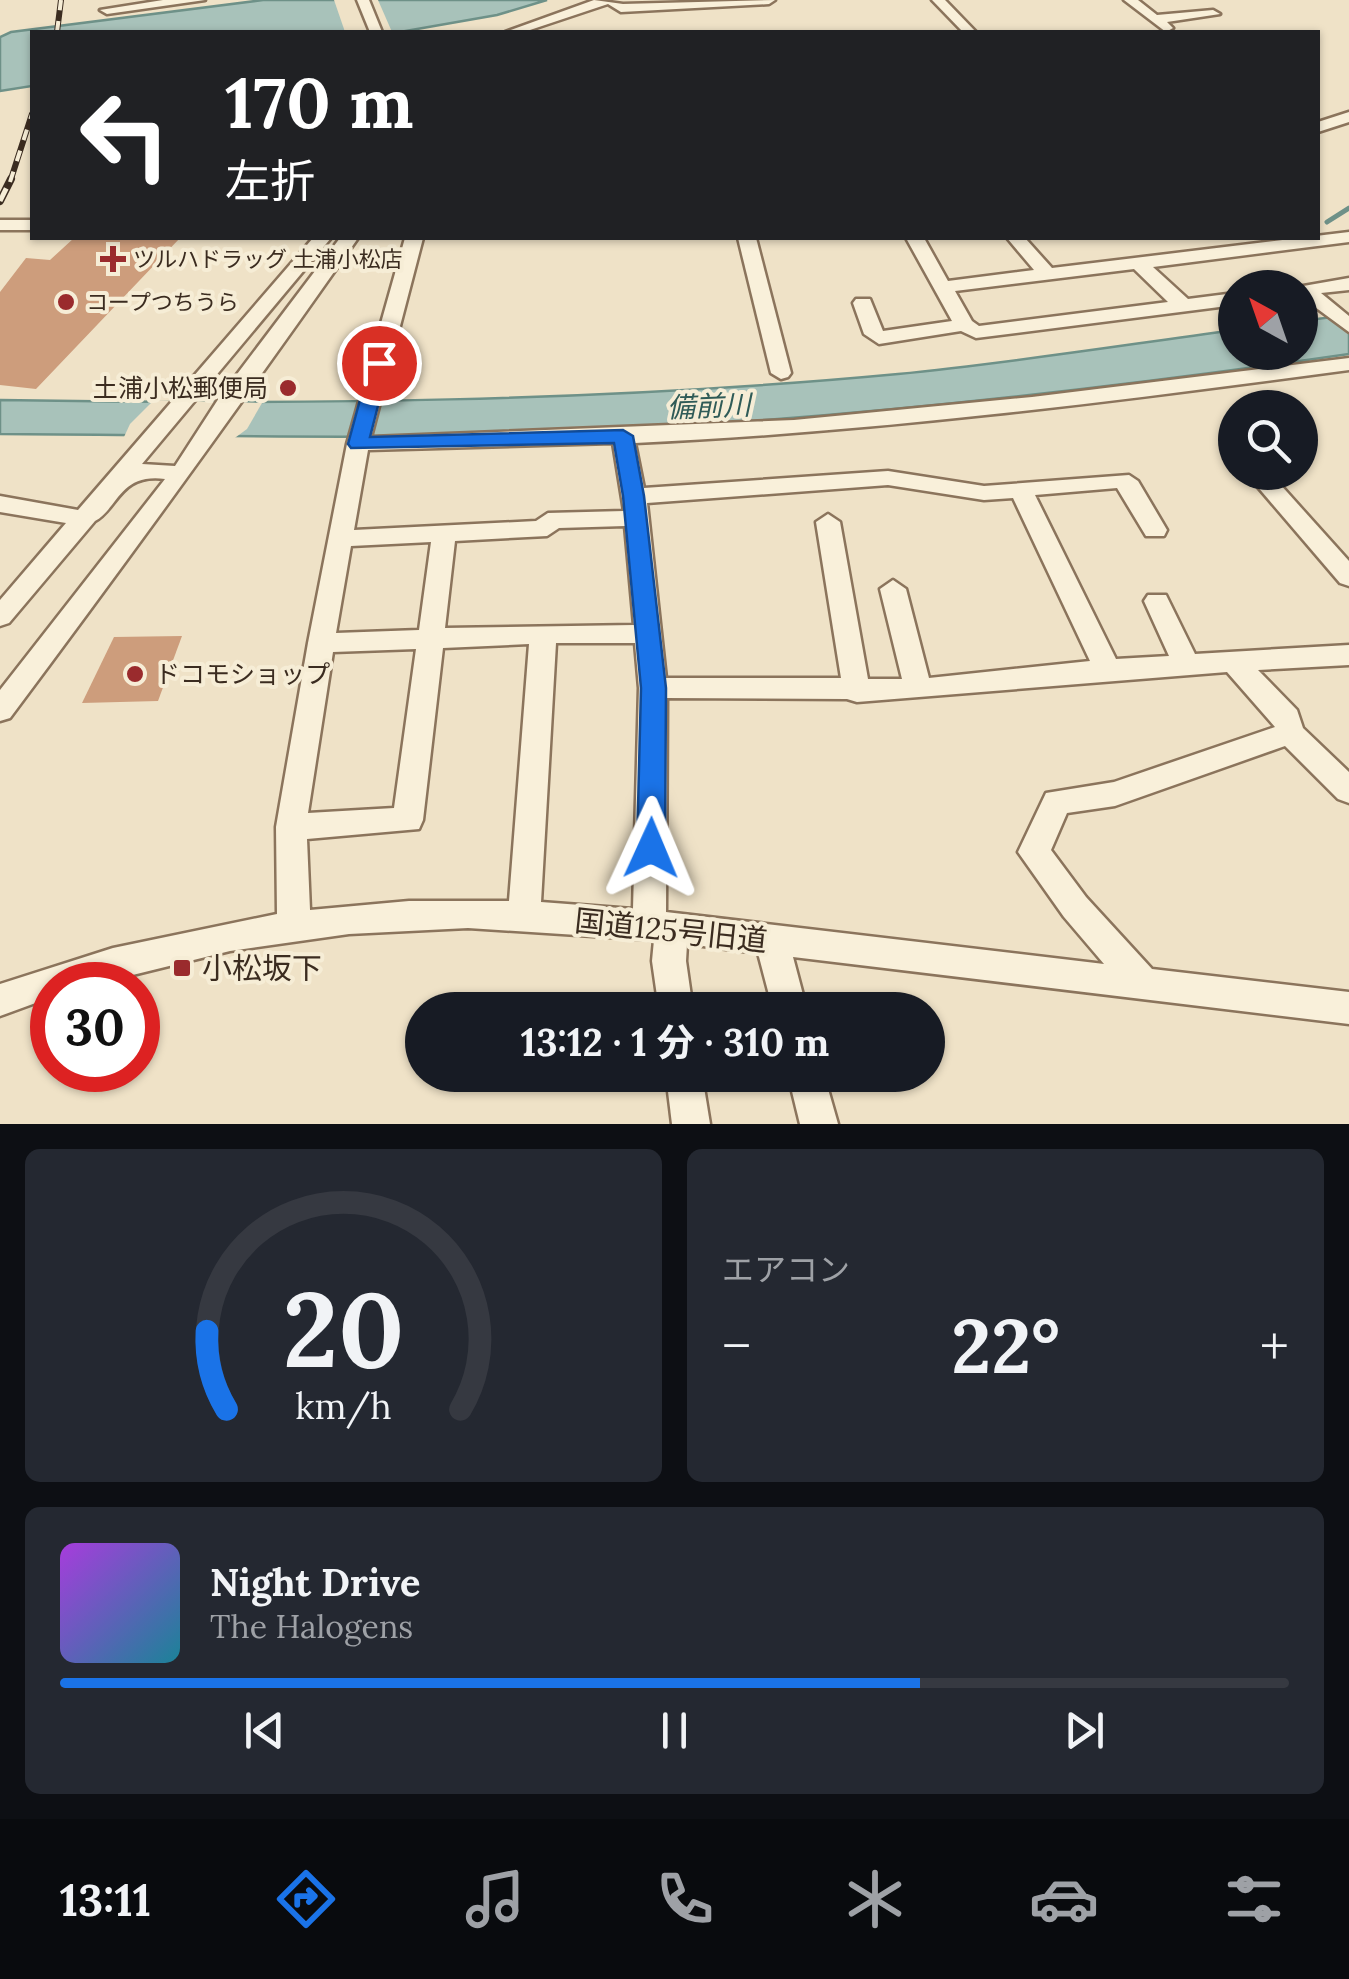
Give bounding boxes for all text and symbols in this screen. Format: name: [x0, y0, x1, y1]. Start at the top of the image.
text: 170 m: [225, 58, 414, 147]
icon: left: [60, 70, 190, 200]
text: 左折: [225, 152, 315, 209]
place label: ツルハドラッグ 土浦小松店: [133, 245, 403, 273]
marker: ツルハドラッグ 土浦小松店: [102, 248, 124, 270]
north arrow: [1218, 270, 1318, 370]
map controls: [1218, 270, 1318, 490]
place label: コープつちうら: [86, 288, 239, 316]
marker: コープつちうら: [55, 291, 77, 313]
pin: [337, 321, 422, 406]
icon: arrive: [352, 336, 407, 391]
place label: 土浦小松郵便局: [93, 372, 268, 404]
marker: 土浦小松郵便局: [277, 377, 299, 399]
water label: 備前川: [666, 386, 755, 425]
button: search: [1218, 390, 1318, 490]
place label: ドコモショップ: [155, 658, 330, 690]
marker: ドコモショップ: [124, 663, 146, 685]
position arrow: [599, 796, 703, 900]
street label: 国道125号旧道: [573, 901, 769, 959]
place label: 小松坂下: [202, 949, 322, 987]
marker: 小松坂下: [171, 957, 193, 979]
speed limit sign: 30: [30, 962, 160, 1092]
text: 13:12 · 1 分 · 310 m: [521, 1018, 829, 1066]
text: エアコン: [722, 1249, 850, 1290]
text: 20: [283, 1262, 404, 1395]
text: 22°: [951, 1298, 1060, 1394]
text: −: [722, 1311, 751, 1381]
text: +: [1260, 1311, 1289, 1381]
text: km/h: [295, 1383, 392, 1429]
text: Night Drive: [210, 1558, 421, 1606]
text: The Halogens: [210, 1606, 413, 1647]
icon: previous: [237, 1703, 292, 1758]
icon: pause: [647, 1703, 702, 1758]
icon: next: [1057, 1703, 1112, 1758]
icon: directions: [271, 1864, 341, 1934]
icon: music: [460, 1864, 530, 1934]
icon: phone: [650, 1864, 720, 1934]
icon: climate: [840, 1864, 910, 1934]
icon: car: [1029, 1864, 1099, 1934]
icon: filters: [1219, 1864, 1289, 1934]
text: 13:11: [60, 1871, 151, 1928]

